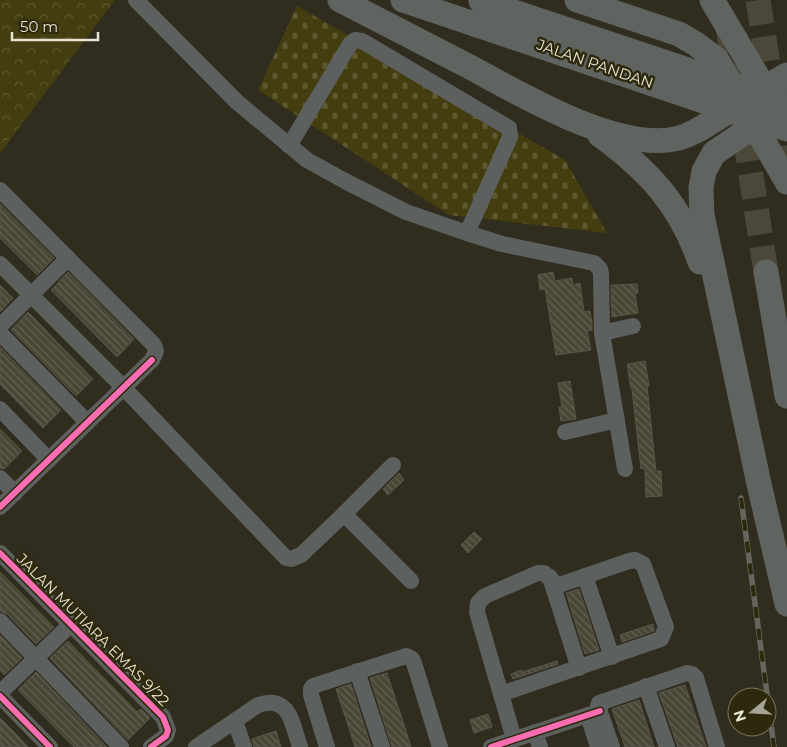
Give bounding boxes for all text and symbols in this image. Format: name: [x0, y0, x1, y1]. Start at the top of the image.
scale bar: [12, 10, 99, 42]
text: 50 m: [20, 17, 58, 36]
street label: JALAN PANDAN: [533, 34, 656, 92]
street label: JALAN MUTIARA EMAS 9/22: [12, 549, 174, 710]
north arrow: [727, 687, 777, 737]
text: N: [729, 708, 750, 724]

